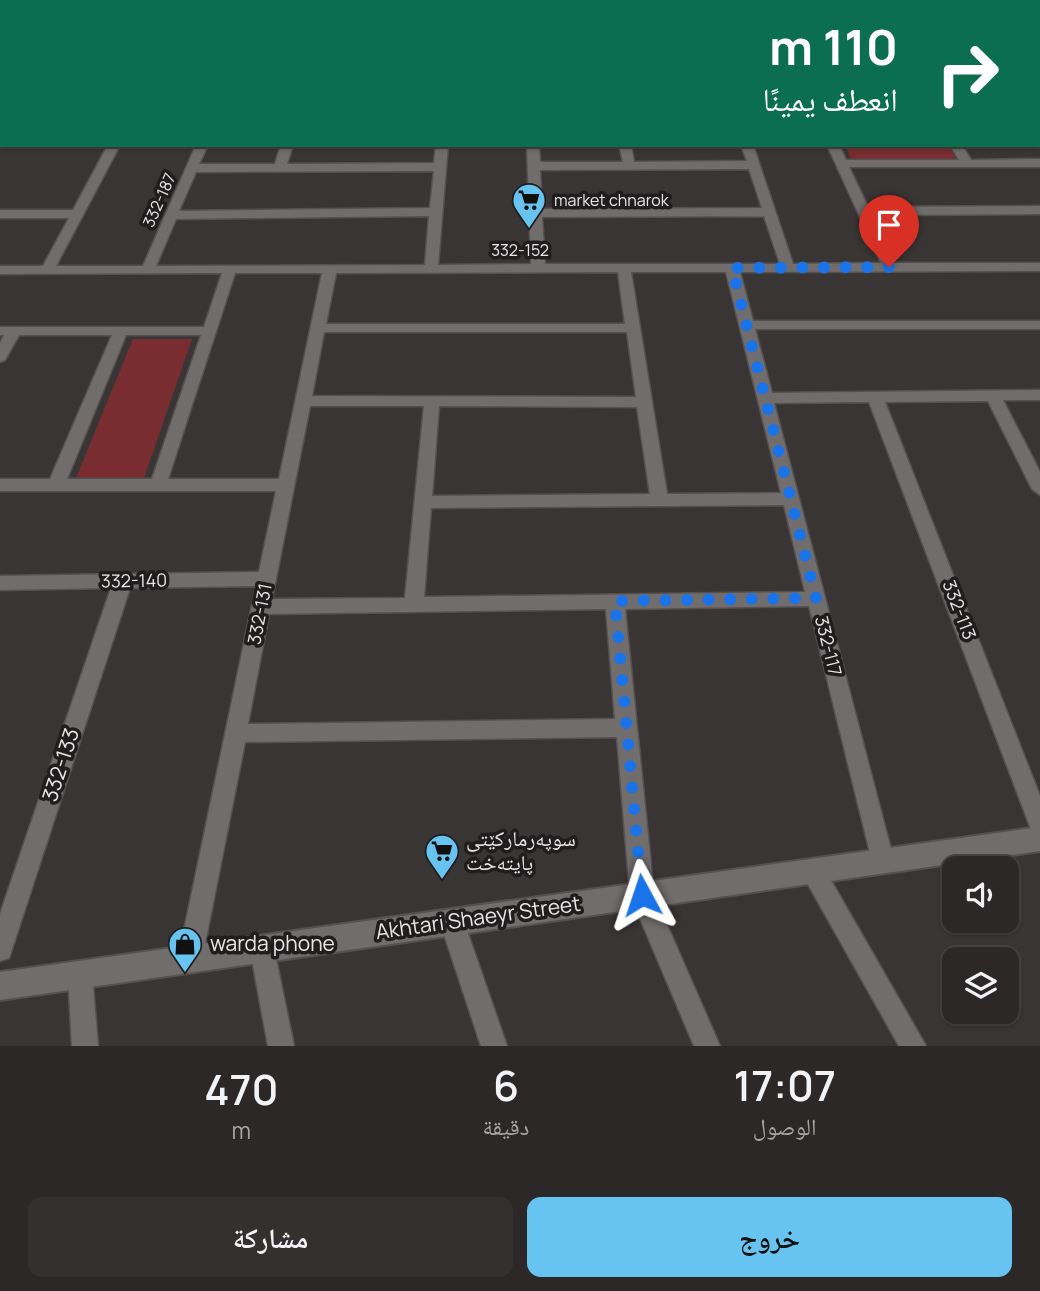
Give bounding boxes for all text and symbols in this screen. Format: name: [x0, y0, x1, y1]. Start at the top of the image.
text: 110 m: [769, 13, 898, 80]
icon: right: [922, 28, 1013, 119]
text: انعطف يمينًا: [763, 77, 898, 121]
street label: 332-187: [137, 169, 181, 231]
supermarket icon: market chnarok: [510, 181, 548, 230]
place label: market chnarok: [554, 189, 670, 211]
pin: [859, 195, 919, 267]
icon: arrive: [870, 206, 908, 244]
street label: 332-152: [491, 239, 549, 261]
street label: 332-140: [101, 567, 167, 593]
street label: 332-113: [938, 577, 982, 643]
street label: 332-131: [241, 581, 277, 646]
street label: 332-117: [810, 613, 848, 678]
street label: 332-133: [35, 724, 85, 805]
place label: سوپەرمارکێتی پایتەخت: [466, 824, 576, 876]
supermarket icon: سوپەرمارکێتی پایتەخت: [423, 832, 461, 881]
map controls: [942, 856, 1019, 1024]
button: sound: [942, 856, 1019, 933]
position arrow: [605, 858, 679, 932]
street label: Akhtari Shaeyr Street: [374, 889, 582, 945]
shop icon: warda phone: [166, 925, 204, 974]
place label: warda phone: [210, 929, 335, 957]
button: layers: [942, 947, 1019, 1024]
text: 6: [493, 1056, 519, 1114]
text: 17:07: [733, 1056, 836, 1114]
text: 470: [204, 1060, 278, 1118]
text: دقيقة: [483, 1110, 529, 1142]
text: الوصول: [753, 1110, 816, 1142]
text: m: [232, 1114, 251, 1146]
button: مشاركة: [28, 1197, 513, 1277]
button: خروج: [527, 1197, 1012, 1277]

